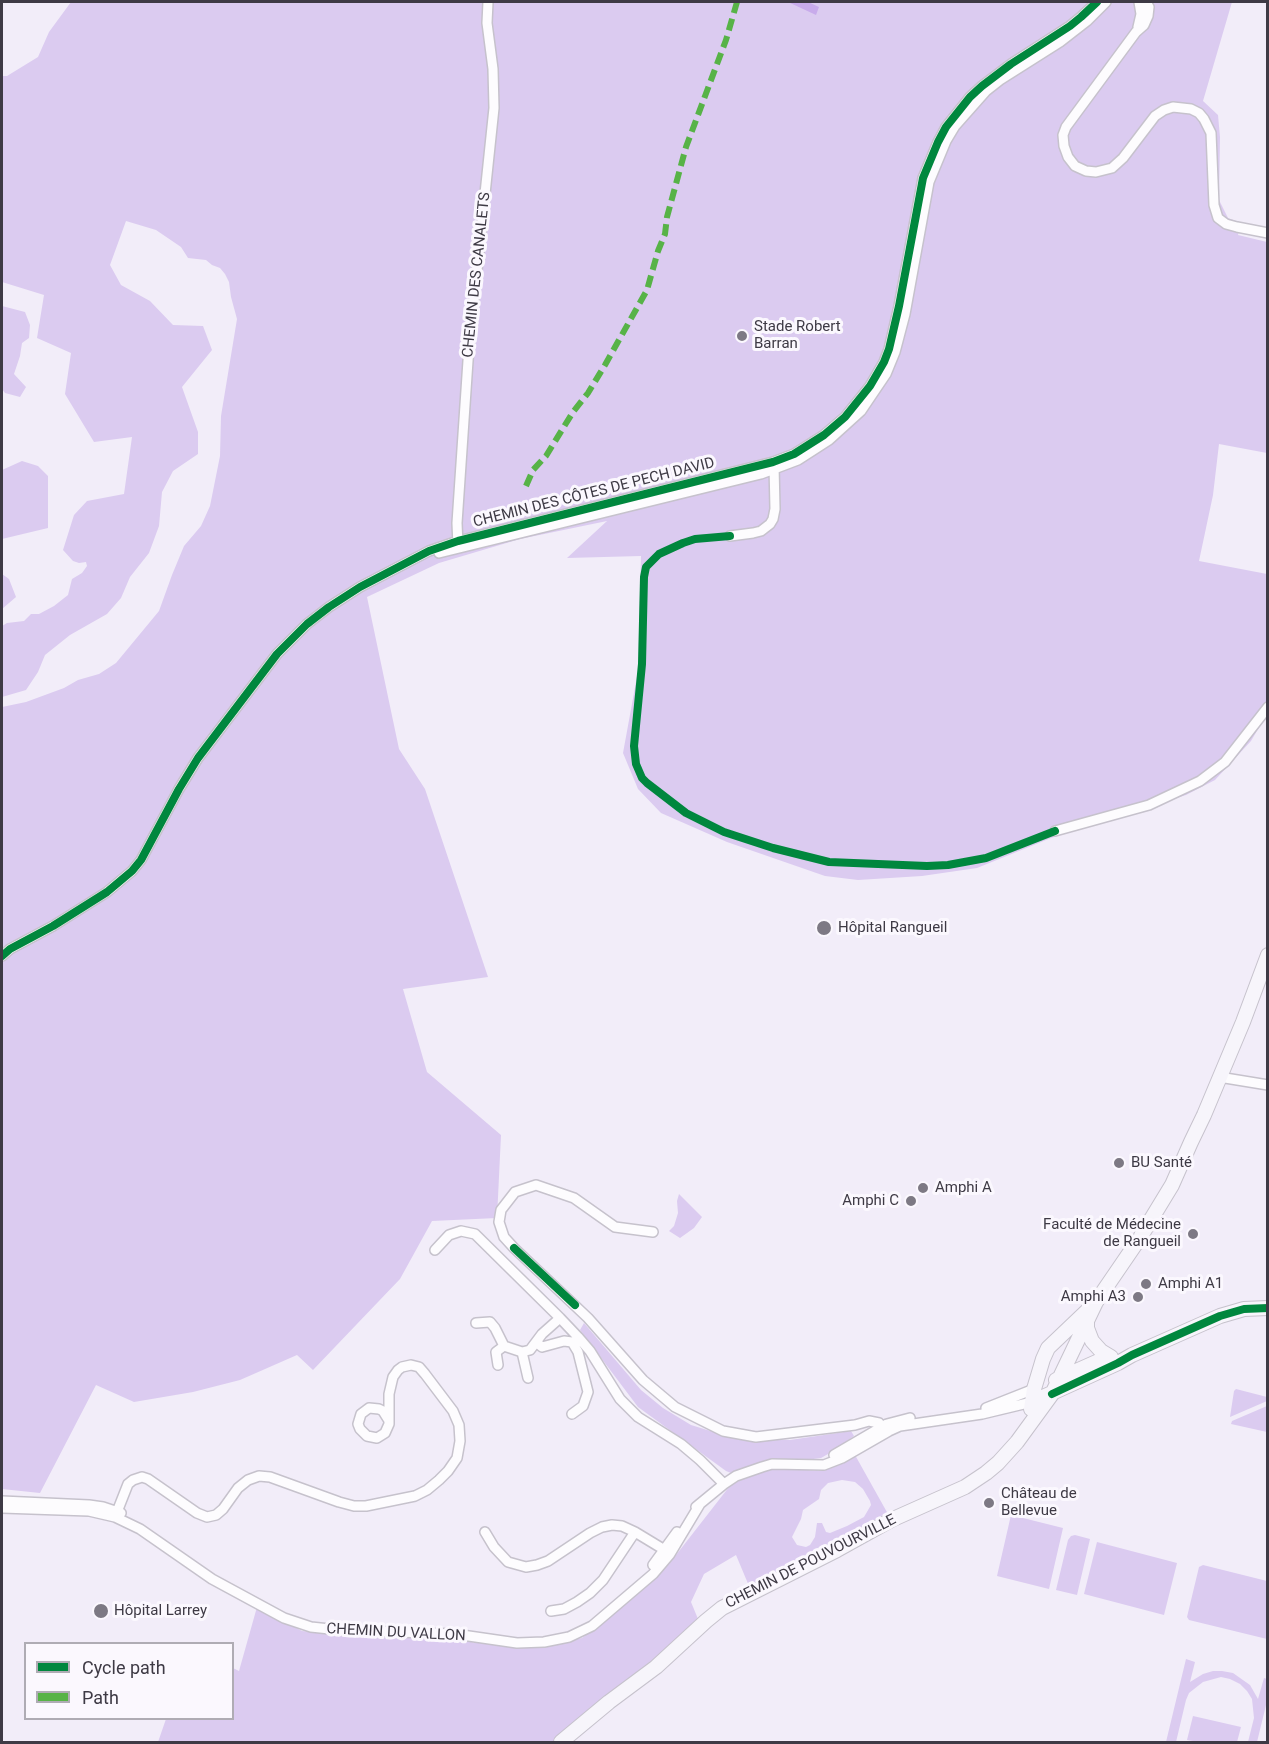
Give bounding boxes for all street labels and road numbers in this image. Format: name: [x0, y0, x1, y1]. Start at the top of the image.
street label: CHEMIN DES CANALETS: [459, 191, 495, 359]
street label: CHEMIN DES CÔTES DE PECH DAVID: [471, 454, 717, 532]
street label: CHEMIN DE POUVOURVILLE: [723, 1511, 899, 1613]
street label: CHEMIN DU VALLON: [326, 1620, 466, 1646]

